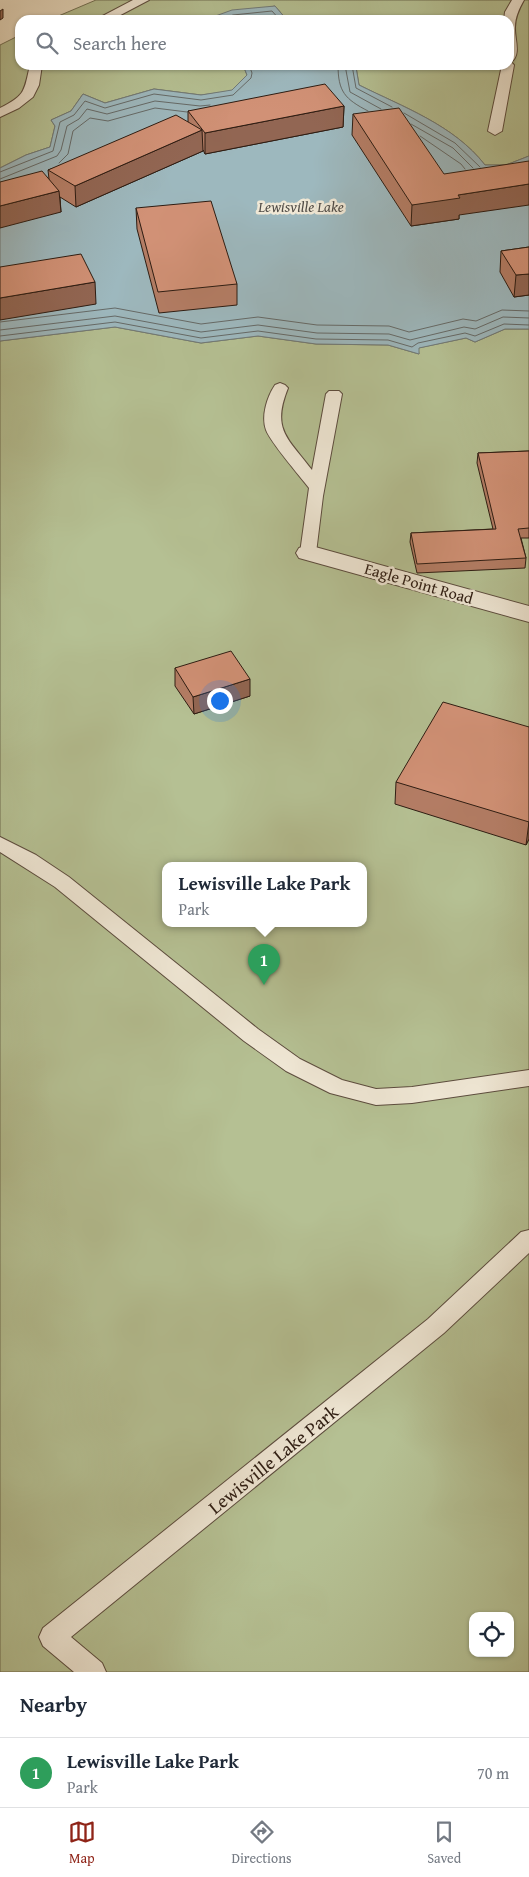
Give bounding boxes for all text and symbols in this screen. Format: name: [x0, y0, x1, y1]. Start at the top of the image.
search box: [15, 15, 514, 70]
icon: search: [33, 29, 61, 57]
text: Search here: [73, 29, 167, 57]
water label: Lewisville Lake: [257, 196, 344, 217]
street label: Eagle Point Road: [362, 556, 477, 610]
your location: [207, 688, 233, 714]
popup: [162, 862, 367, 927]
text: Lewisville Lake Park: [179, 869, 350, 897]
text: Park: [179, 897, 210, 921]
pin: 1: [248, 944, 280, 985]
street label: Lewisville Lake Park: [202, 1397, 344, 1520]
map controls: [469, 1612, 514, 1657]
button: locate: [469, 1612, 514, 1657]
text: Nearby: [20, 1689, 87, 1720]
text: Lewisville Lake Park: [67, 1747, 239, 1775]
text: 1: [32, 1761, 40, 1785]
text: 70 m: [477, 1761, 509, 1785]
text: Park: [67, 1775, 98, 1799]
tab: Map: [68, 1818, 96, 1868]
tab: Directions: [231, 1818, 292, 1868]
tab: Saved: [427, 1818, 461, 1868]

